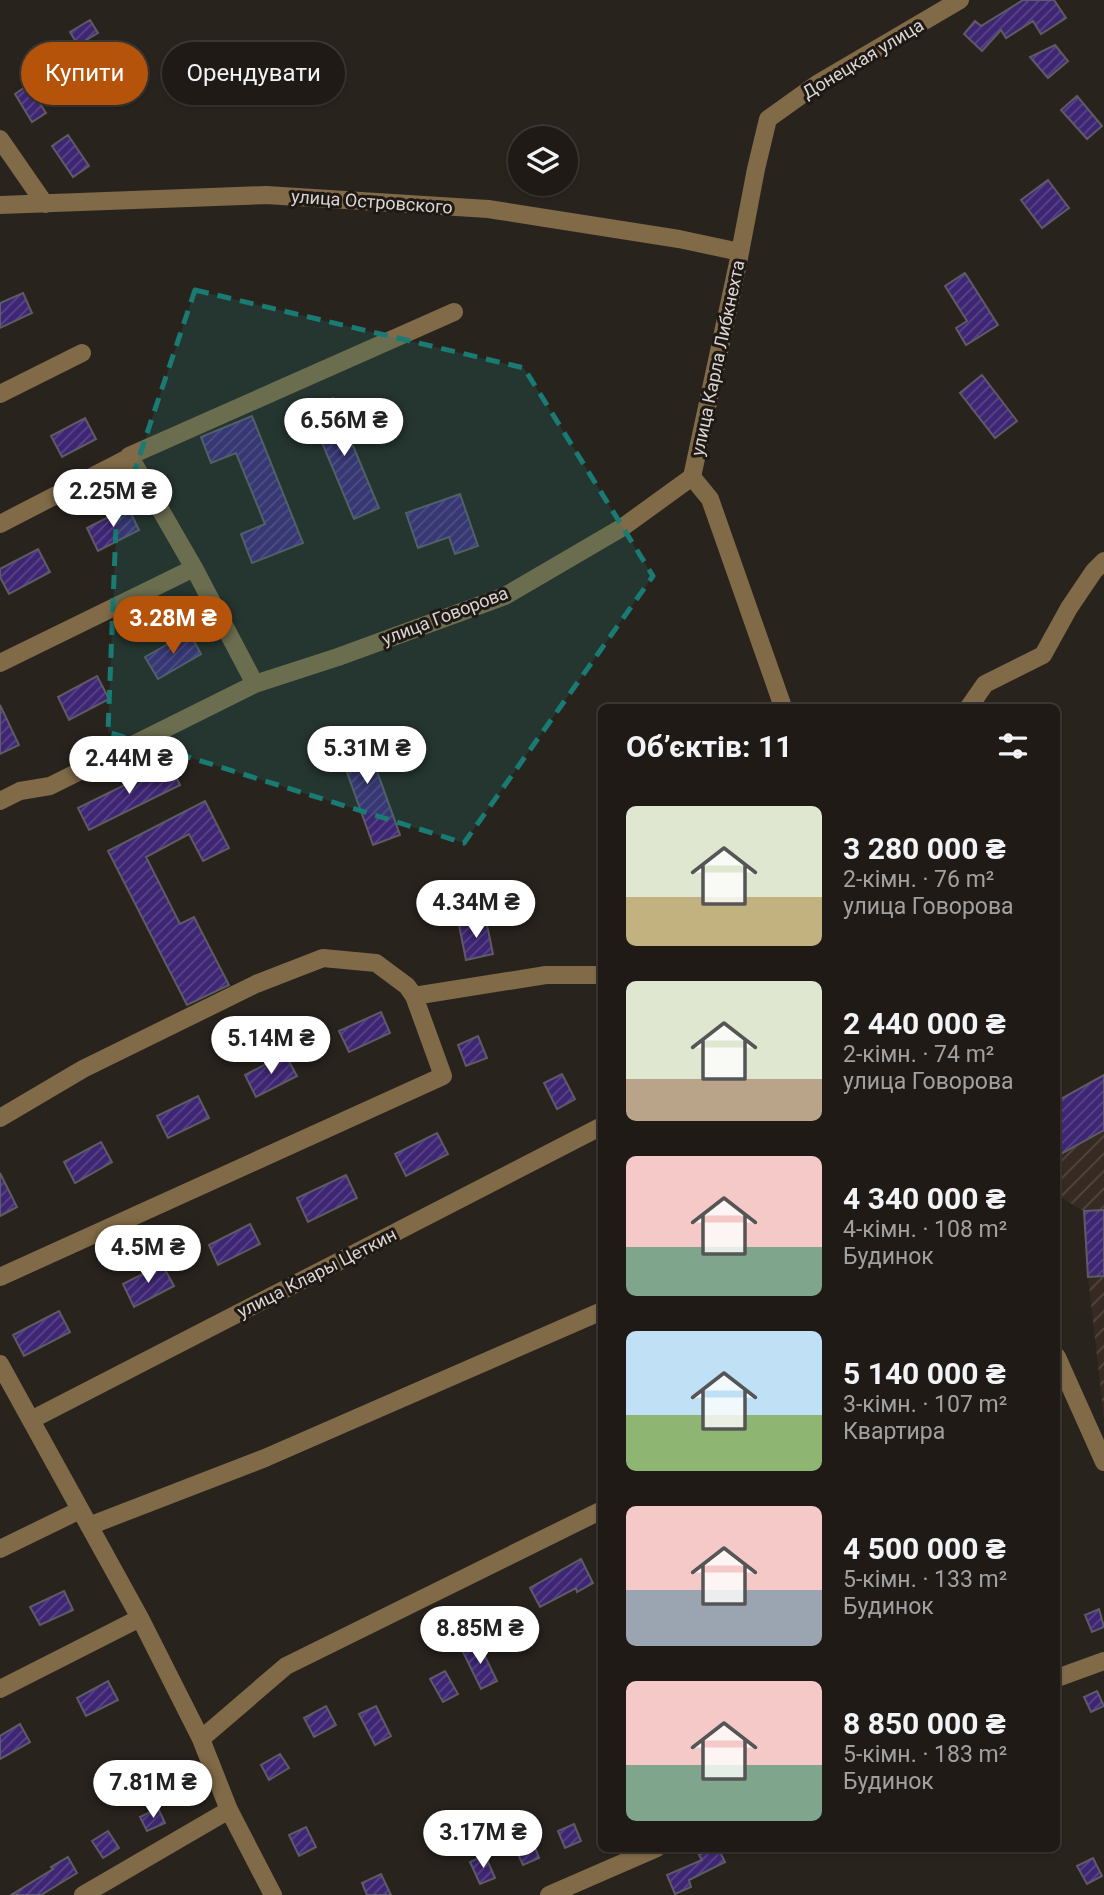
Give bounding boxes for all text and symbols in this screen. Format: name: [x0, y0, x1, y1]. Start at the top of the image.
street label: Донецкая улица: [798, 14, 927, 103]
chip: Купити: [21, 42, 148, 105]
chip: Орендувати: [162, 42, 345, 105]
map controls: [508, 126, 578, 196]
button: layers: [508, 126, 578, 196]
street label: улица Островского: [291, 185, 454, 218]
street label: улица Карла Либкнехта: [686, 258, 749, 458]
pin: 6.56M ₴: [279, 398, 409, 458]
text: 6.56M ₴: [300, 407, 388, 434]
pin: 2.25M ₴: [48, 470, 178, 529]
text: 2.25M ₴: [69, 478, 157, 505]
street label: улица Говорова: [379, 582, 511, 649]
pin: 3.28M ₴: [108, 596, 238, 656]
text: 3.28M ₴: [129, 605, 217, 632]
pin: 5.31M ₴: [302, 726, 432, 786]
icon: filters: [994, 727, 1032, 765]
text: Об’єктів: 11: [626, 729, 792, 764]
text: 5.31M ₴: [323, 735, 411, 762]
pin: 2.44M ₴: [64, 736, 194, 796]
text: 2.44M ₴: [85, 745, 173, 772]
text: 3 280 000 ₴: [843, 831, 1006, 866]
icon: home: [682, 834, 766, 918]
text: 2-кімн. · 76 m²: [843, 866, 994, 893]
pin: 4.34M ₴: [411, 880, 541, 940]
text: 4.34M ₴: [432, 889, 520, 916]
text: улица Говорова: [843, 893, 1014, 920]
text: 2 440 000 ₴: [843, 1006, 1006, 1041]
icon: home: [682, 1009, 766, 1093]
pin: 5.14M ₴: [206, 1016, 336, 1076]
text: 5.14M ₴: [227, 1025, 315, 1052]
text: 2-кімн. · 74 m²: [843, 1041, 994, 1068]
text: улица Говорова: [843, 1068, 1014, 1095]
text: 4 340 000 ₴: [843, 1181, 1006, 1216]
icon: home: [682, 1184, 766, 1268]
text: 4-кімн. · 108 m²: [843, 1216, 1007, 1243]
street label: улица Клары Цеткин: [234, 1223, 400, 1322]
pin: 4.5M ₴: [91, 1226, 205, 1285]
text: 4.5M ₴: [111, 1234, 185, 1261]
text: Будинок: [843, 1243, 934, 1270]
text: 5 140 000 ₴: [843, 1356, 1006, 1391]
icon: home: [682, 1359, 766, 1443]
text: 3-кімн. · 107 m²: [843, 1391, 1007, 1418]
text: Квартира: [843, 1418, 945, 1445]
text: 4 500 000 ₴: [843, 1531, 1006, 1566]
icon: home: [682, 1534, 766, 1618]
text: 5-кімн. · 133 m²: [843, 1566, 1007, 1593]
text: Будинок: [843, 1593, 934, 1620]
pin: 8.85M ₴: [415, 1606, 545, 1666]
text: 8.85M ₴: [436, 1615, 524, 1642]
text: 8 850 000 ₴: [843, 1706, 1006, 1741]
icon: home: [682, 1709, 766, 1793]
text: 5-кімн. · 183 m²: [843, 1741, 1007, 1768]
pin: 7.81M ₴: [88, 1760, 218, 1820]
text: Будинок: [843, 1768, 934, 1795]
text: 7.81M ₴: [109, 1769, 197, 1796]
pin: 3.17M ₴: [418, 1811, 548, 1870]
text: 3.17M ₴: [439, 1819, 527, 1846]

